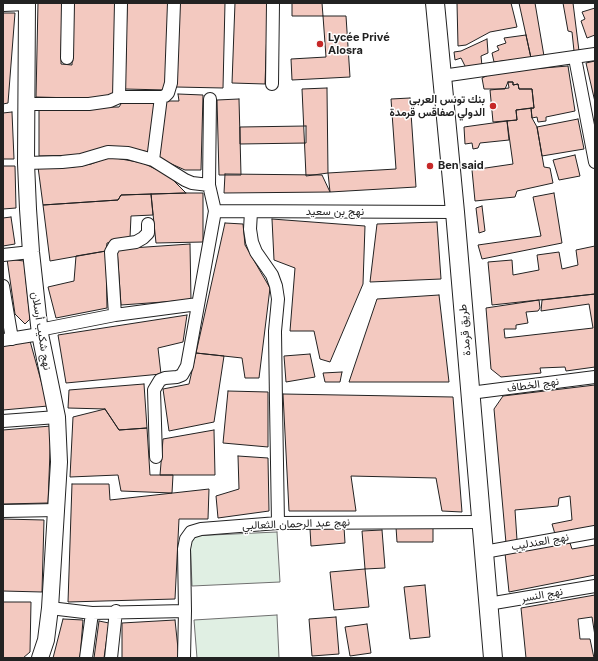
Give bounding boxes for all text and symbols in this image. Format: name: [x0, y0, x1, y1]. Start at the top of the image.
place label: Lycée Privé Alosra: [328, 31, 390, 57]
marker: Lycée Privé Alosra: [315, 39, 325, 49]
place label: بنك تونس العربي الدولي صفاقس قرمدة: [389, 93, 485, 119]
marker: بنك تونس العربي الدولي صفاقس قرمدة: [488, 101, 498, 111]
place label: Ben said: [438, 159, 484, 173]
marker: Ben said: [425, 161, 435, 171]
street label: نهج بن سعيد: [306, 205, 364, 219]
street label: نهج شكيب أرسلان: [28, 291, 54, 371]
street label: طريق قرمدة: [456, 304, 474, 356]
street label: نهج الخطاف: [506, 375, 560, 395]
street label: نهج عبد الرحمان الثعالبي: [242, 516, 350, 532]
street label: نهج العندليب: [510, 530, 570, 554]
street label: نهج النسر: [520, 585, 564, 605]

